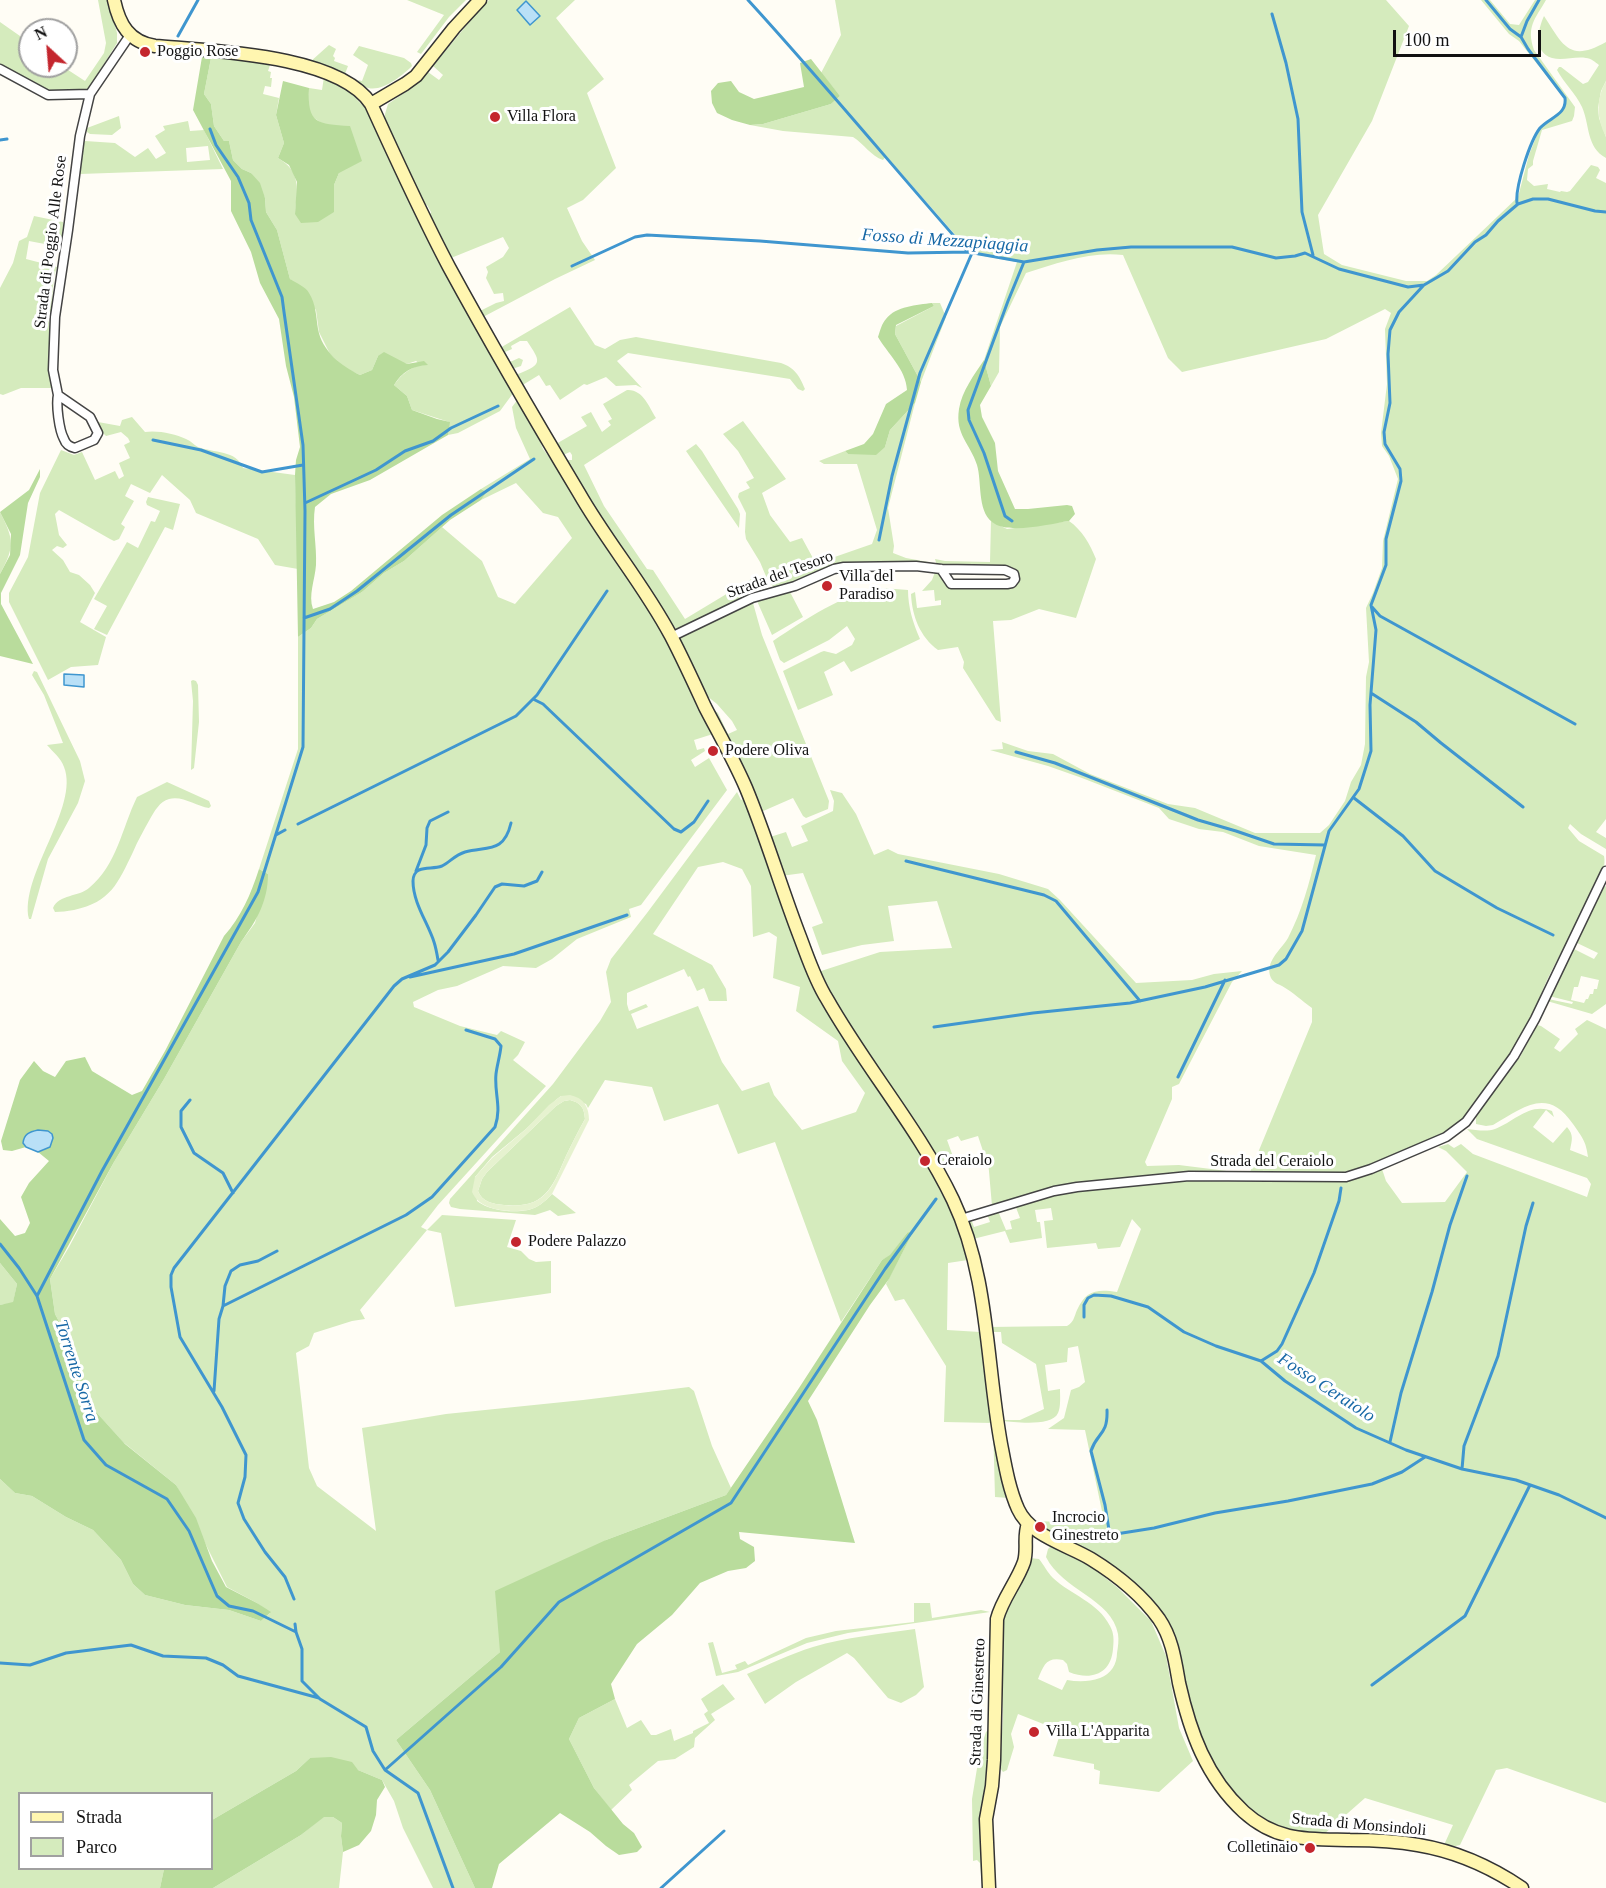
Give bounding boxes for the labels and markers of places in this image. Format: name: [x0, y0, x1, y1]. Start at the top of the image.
place label: Poggio Rose: [157, 42, 238, 62]
marker: Poggio Rose: [138, 45, 152, 59]
place label: Villa Flora: [507, 107, 576, 127]
marker: Villa Flora: [488, 110, 502, 124]
place label: Villa del Paradiso: [839, 567, 894, 605]
marker: Villa del Paradiso: [820, 579, 834, 593]
place label: Podere Oliva: [725, 741, 809, 761]
marker: Podere Oliva: [706, 744, 720, 758]
place label: Ceraiolo: [937, 1151, 992, 1171]
marker: Ceraiolo: [918, 1154, 932, 1168]
place label: Podere Palazzo: [528, 1232, 626, 1252]
marker: Podere Palazzo: [509, 1235, 523, 1249]
place label: Incrocio Ginestreto: [1052, 1508, 1119, 1546]
marker: Incrocio Ginestreto: [1033, 1520, 1047, 1534]
place label: Villa L'Apparita: [1046, 1722, 1150, 1742]
marker: Villa L'Apparita: [1027, 1725, 1041, 1739]
place label: Colletinaio: [1227, 1838, 1298, 1858]
marker: Colletinaio: [1303, 1841, 1317, 1855]

